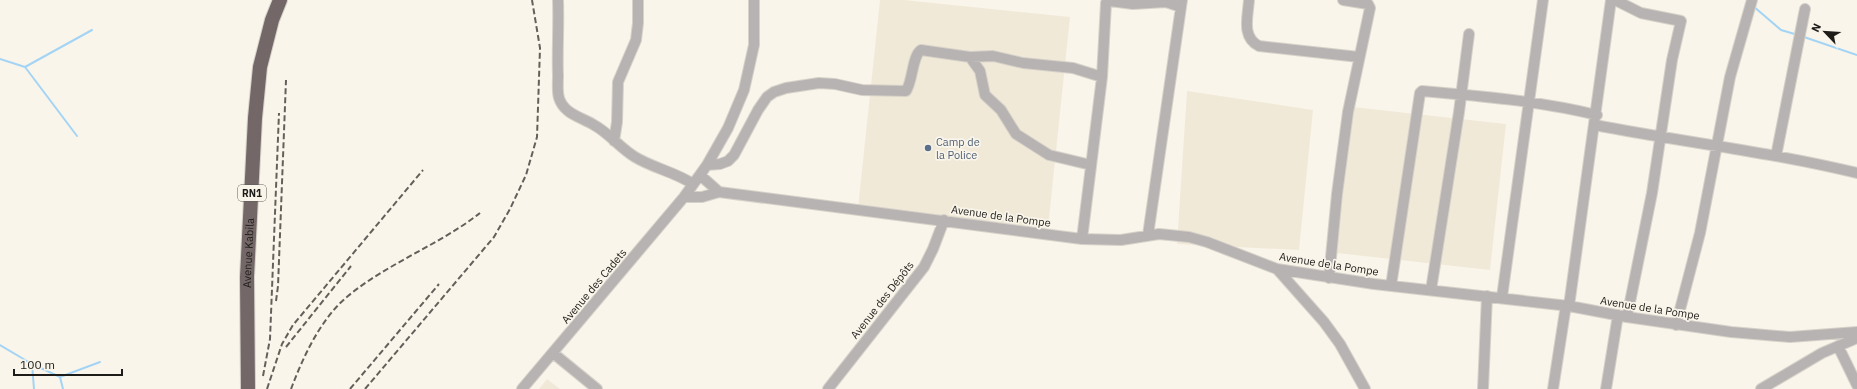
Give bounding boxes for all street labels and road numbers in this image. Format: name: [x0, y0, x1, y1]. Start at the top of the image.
road number: RN1: [238, 185, 266, 201]
street label: Avenue de la Pompe: [950, 202, 1052, 230]
street label: Avenue Kabila: [240, 218, 257, 288]
street label: Avenue des Cadets: [558, 245, 630, 327]
street label: Avenue de la Pompe: [1278, 249, 1380, 279]
street label: Avenue des Dépôts: [847, 258, 917, 342]
street label: Avenue de la Pompe: [1599, 293, 1701, 323]

